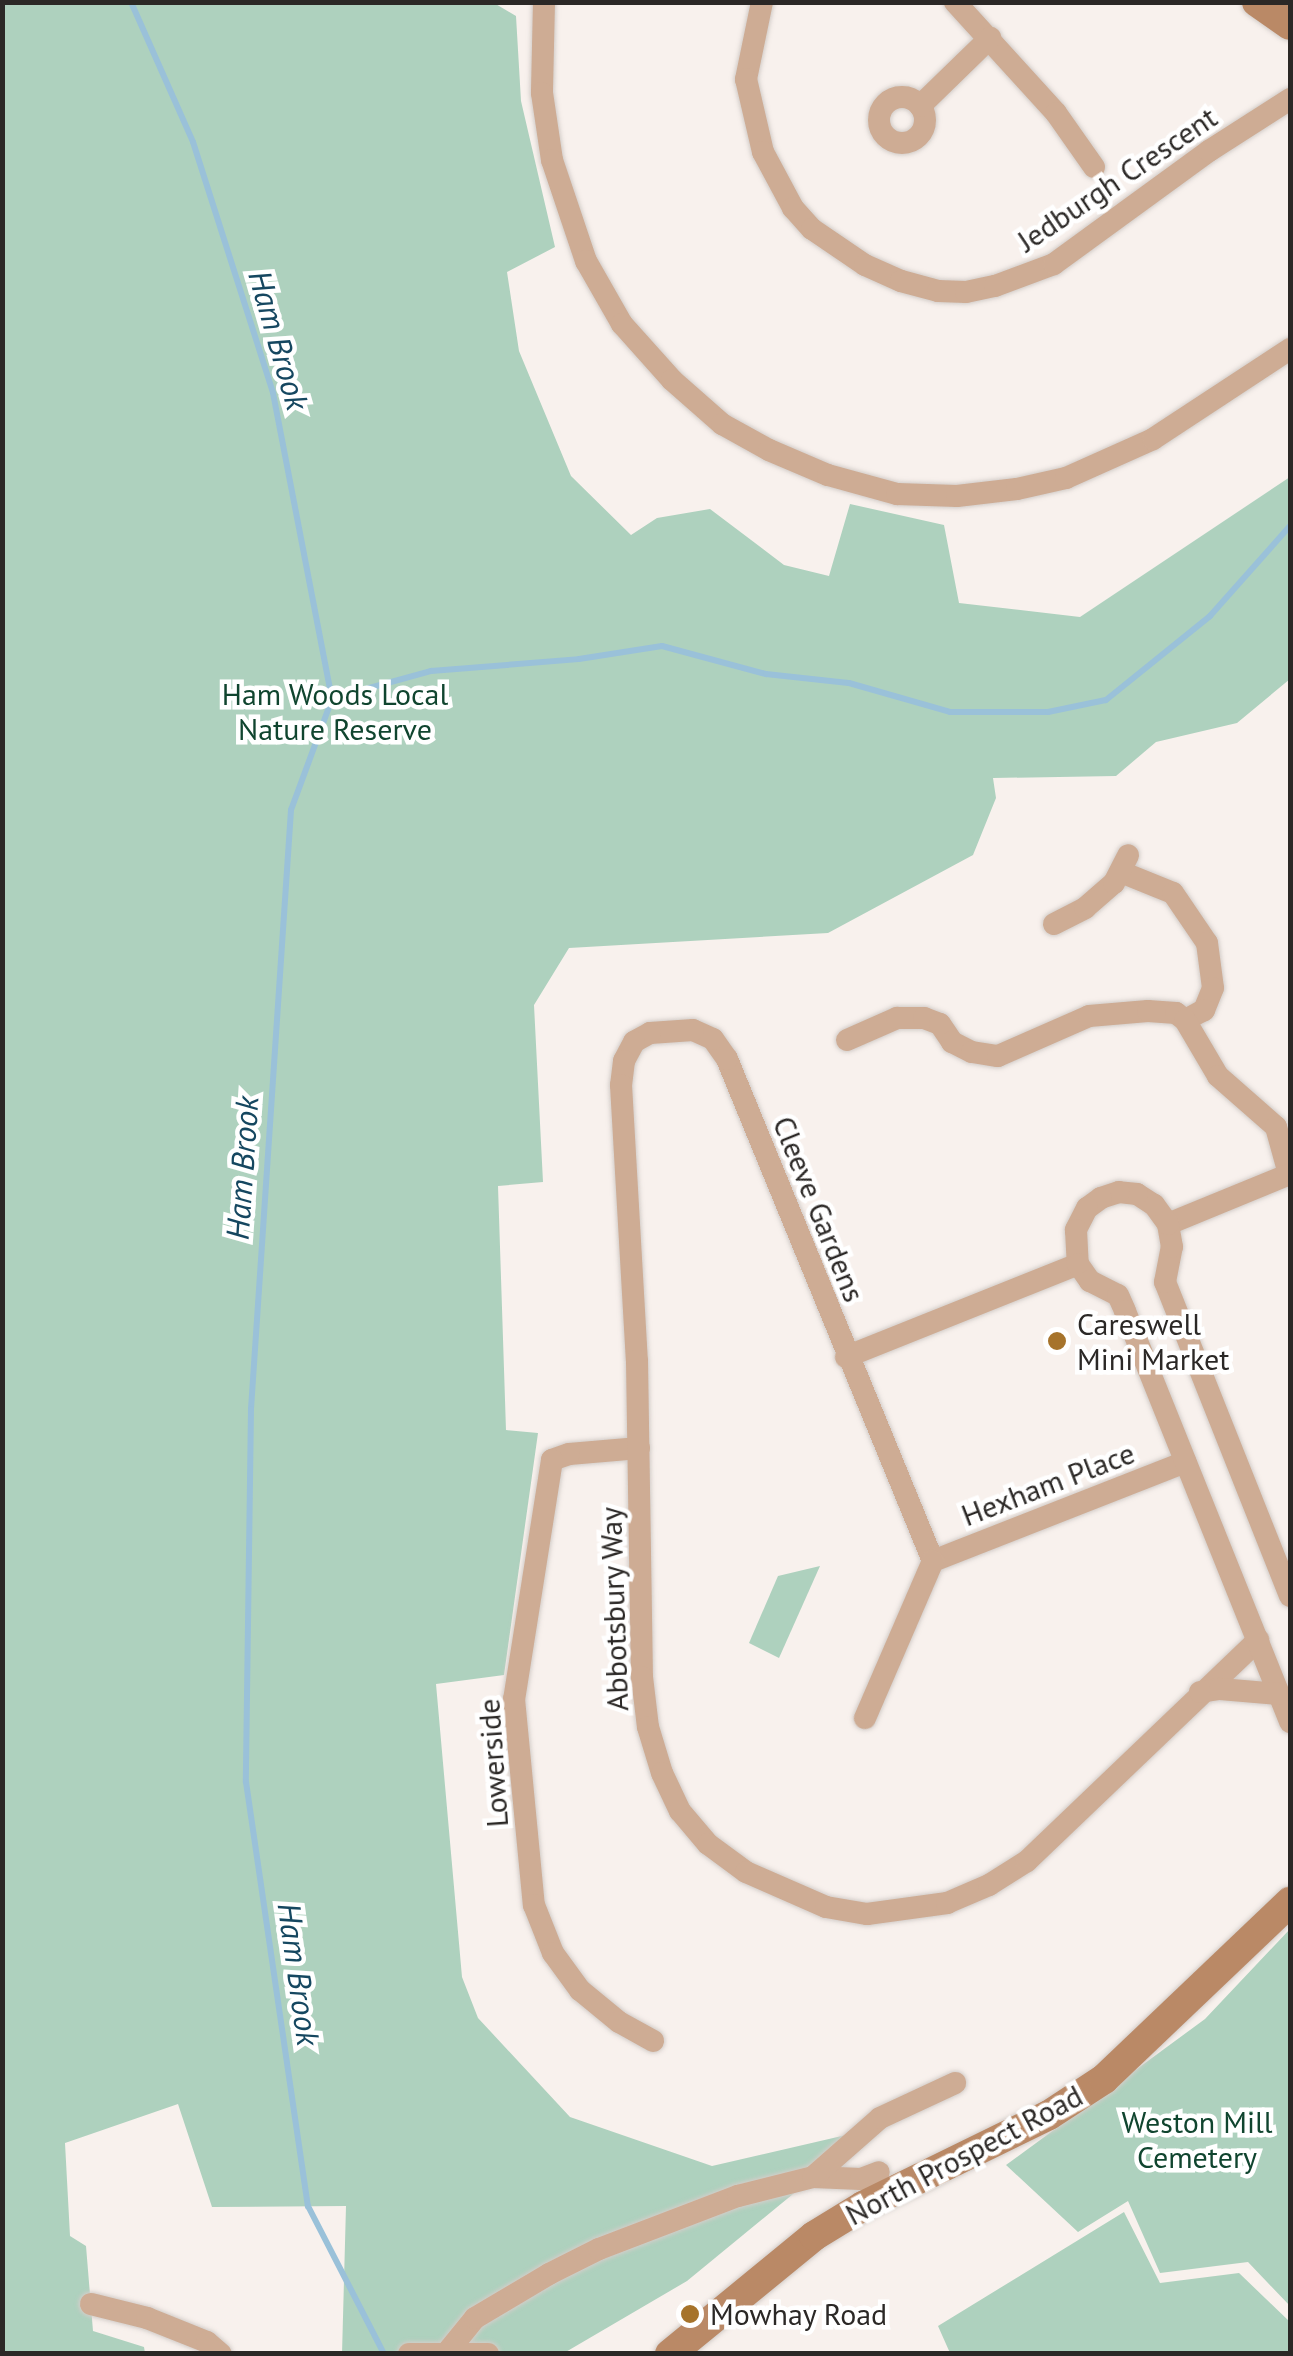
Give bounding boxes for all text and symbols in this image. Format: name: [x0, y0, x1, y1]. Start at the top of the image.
street label: Jedburgh Crescent: [1011, 99, 1223, 259]
water label: Ham Brook: [241, 266, 317, 414]
park label: Ham Woods Local Nature Reserve: [222, 676, 448, 746]
water label: Ham Brook: [218, 1095, 266, 1241]
street label: Cleeve Gardens: [765, 1111, 873, 1307]
place label: Careswell Mini Market: [1077, 1306, 1229, 1376]
marker: Careswell Mini Market: [1046, 1330, 1068, 1352]
street label: Hexham Place: [956, 1435, 1140, 1533]
street label: Abbotsbury Way: [592, 1506, 636, 1712]
street label: Lowerside: [471, 1698, 515, 1828]
water label: Ham Brook: [270, 1900, 328, 2048]
street label: North Prospect Road: [839, 2077, 1089, 2233]
park label: Weston Mill Cemetery: [1121, 2104, 1273, 2174]
place label: Mowhay Road: [710, 2296, 888, 2332]
marker: Mowhay Road: [679, 2303, 701, 2325]

